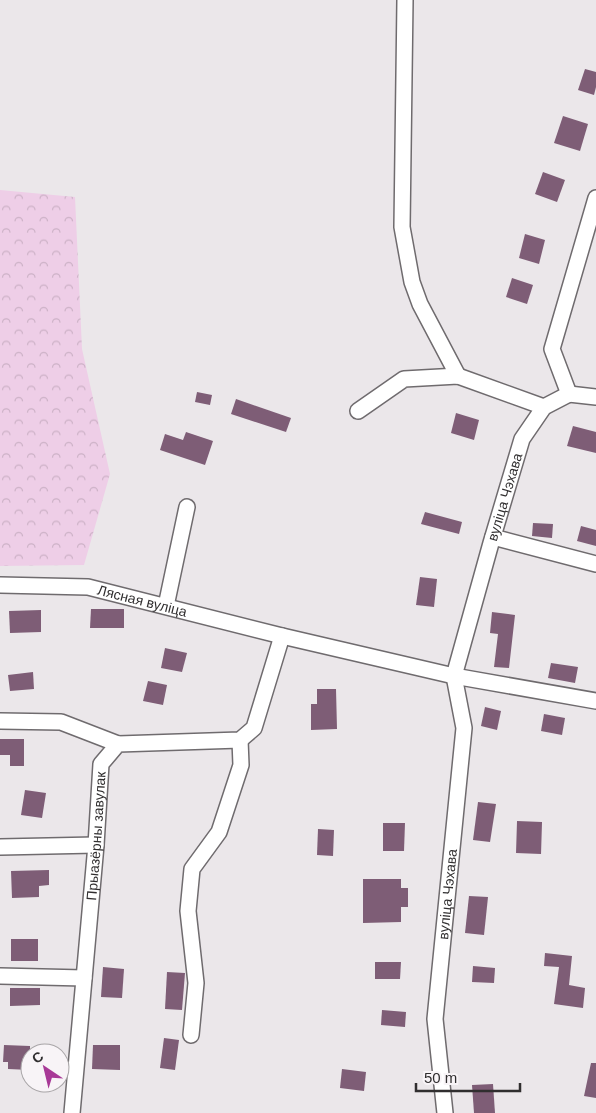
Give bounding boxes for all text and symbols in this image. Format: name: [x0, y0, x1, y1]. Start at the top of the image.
street label: вуліца Чэхава: [484, 451, 525, 543]
street label: Лясная вуліца: [96, 582, 189, 620]
street label: Прыазёрны завулак: [83, 770, 109, 901]
street label: вуліца Чэхава: [435, 848, 460, 940]
north arrow: [20, 1043, 70, 1093]
text: С: [29, 1048, 46, 1067]
scale bar: [416, 1060, 520, 1092]
text: 50 m: [424, 1069, 457, 1086]

